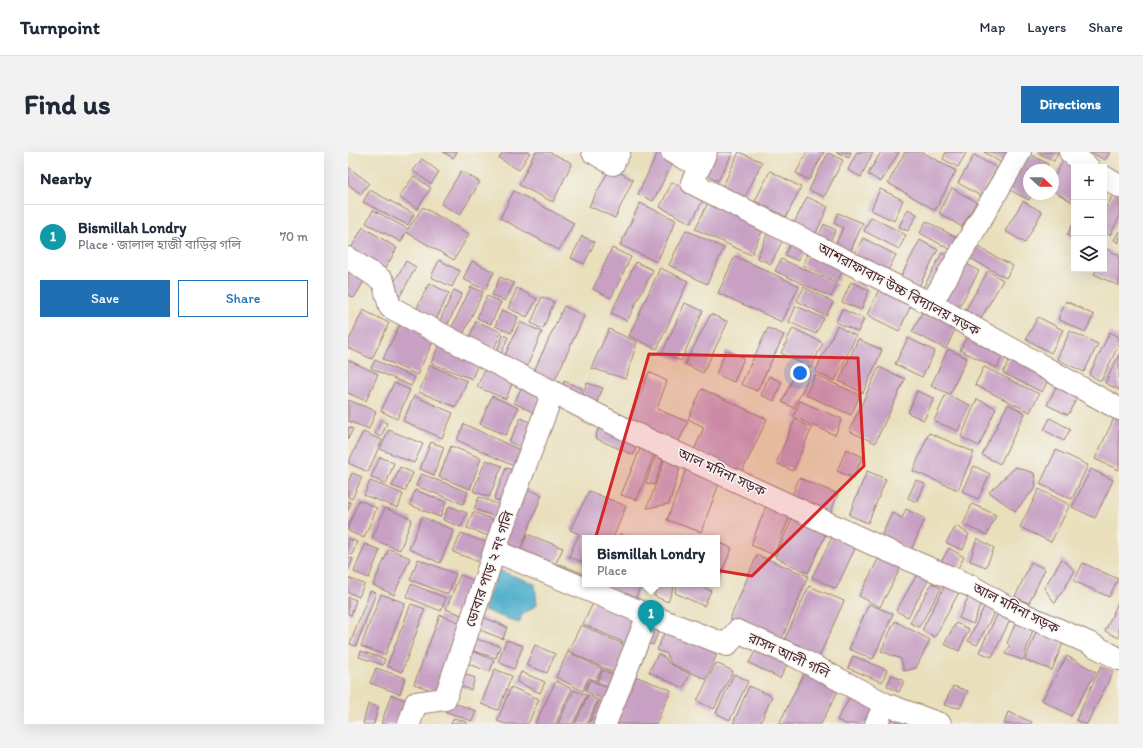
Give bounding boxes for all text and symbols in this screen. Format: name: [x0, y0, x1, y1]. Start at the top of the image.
text: Turnpoint: [20, 16, 100, 39]
text: Map: [980, 19, 1005, 36]
text: Layers: [1027, 19, 1066, 36]
text: Share: [1088, 19, 1123, 36]
button: Directions: [1021, 86, 1119, 123]
text: Find us: [24, 87, 111, 121]
north arrow: [1023, 164, 1059, 200]
map controls: [1071, 164, 1107, 272]
button: +: [1071, 164, 1107, 200]
text: Nearby: [40, 168, 92, 188]
button: −: [1071, 200, 1107, 236]
text: Bismillah Londry: [78, 219, 186, 237]
text: 1: [50, 229, 56, 244]
text: 70 m: [280, 229, 308, 244]
button: layers: [1071, 236, 1107, 272]
text: Place · জালাল হাজী বাড়ির গলি: [78, 237, 241, 252]
street label: আশরাফাবাদ উচ্চ বিদ্যালয় সড়ক: [814, 239, 983, 340]
button: Save: [40, 280, 170, 317]
button: Share: [178, 280, 308, 317]
your location: [790, 363, 810, 383]
street label: আল মদিনা সড়ক: [674, 444, 769, 501]
street label: ডোবার পাড় ২ নং গলি: [462, 508, 518, 629]
popup: [582, 535, 720, 587]
text: Bismillah Londry: [597, 545, 705, 563]
text: Place: [597, 563, 627, 578]
street label: আল মদিনা সড়ক: [969, 579, 1063, 638]
pin: 1: [638, 600, 664, 633]
street label: রাসদ আলী গলি: [744, 629, 833, 682]

